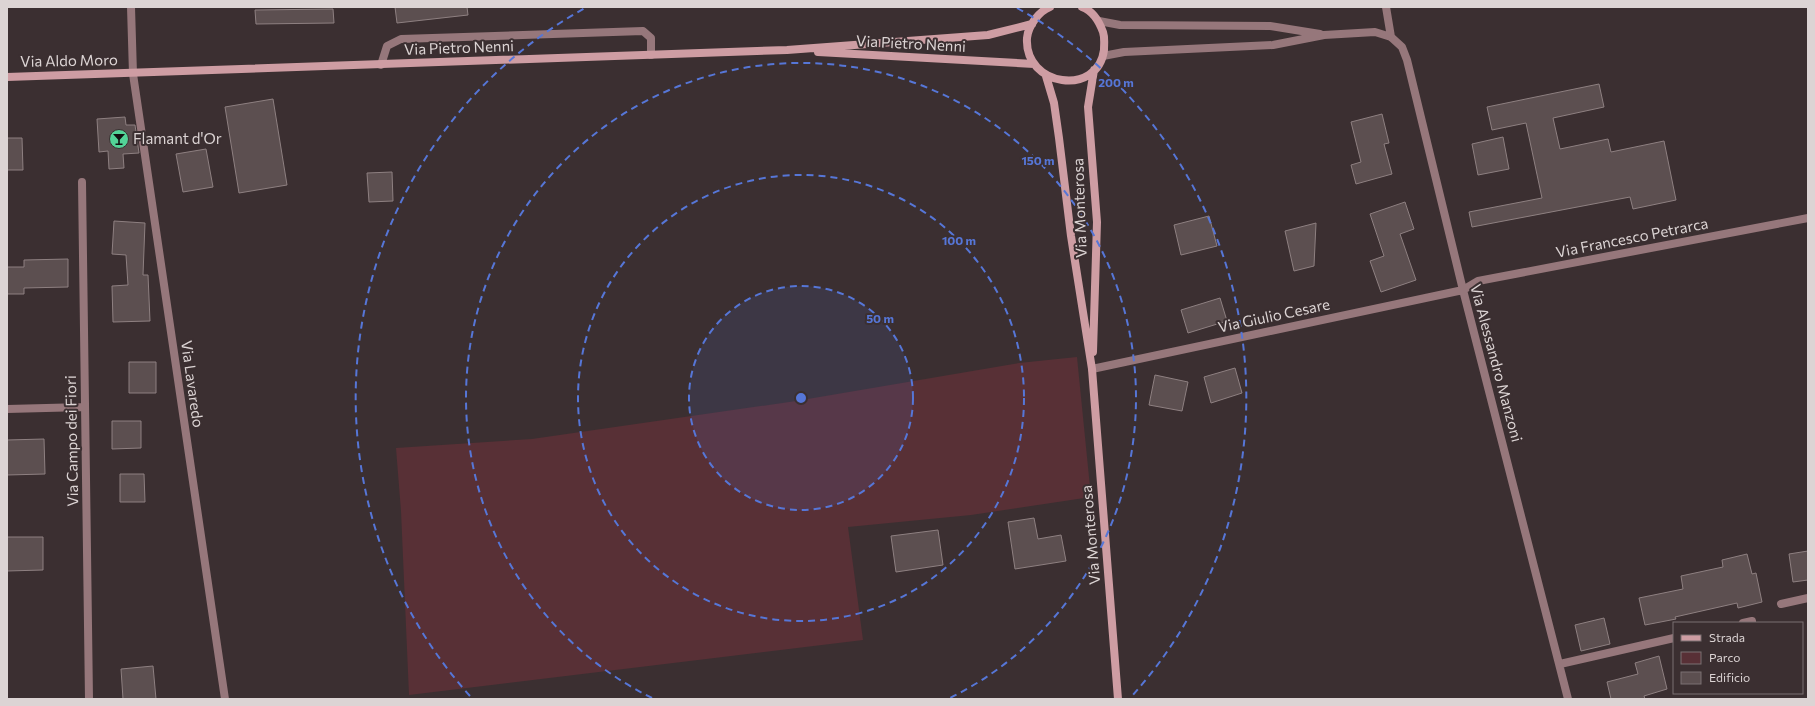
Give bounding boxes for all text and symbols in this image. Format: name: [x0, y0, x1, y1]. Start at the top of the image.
street label: Via Pietro Nenni: [856, 31, 966, 55]
street label: Via Pietro Nenni: [404, 36, 514, 58]
street label: Via Aldo Moro: [20, 50, 118, 70]
text: 200 m: [1098, 75, 1134, 89]
bar icon: Flamant d'Or: [108, 128, 130, 150]
place label: Flamant d'Or: [133, 129, 222, 147]
text: 150 m: [1021, 153, 1055, 167]
street label: Via Monterosa: [1068, 158, 1090, 258]
street label: Via Francesco Petrarca: [1554, 213, 1709, 261]
text: 100 m: [942, 233, 976, 247]
street label: Via Alessandro Manzoni: [1467, 282, 1527, 444]
street label: Via Giulio Cesare: [1216, 294, 1332, 336]
text: 50 m: [866, 311, 894, 325]
street label: Via Lavaredo: [178, 339, 208, 429]
street label: Via Campo dei Fiori: [61, 375, 81, 507]
centre of rings: [794, 391, 808, 405]
street label: Via Monterosa: [1077, 485, 1103, 586]
legend: [1673, 622, 1803, 694]
text: Strada: [1709, 630, 1745, 644]
text: Parco: [1709, 650, 1741, 664]
text: Edificio: [1709, 670, 1750, 684]

